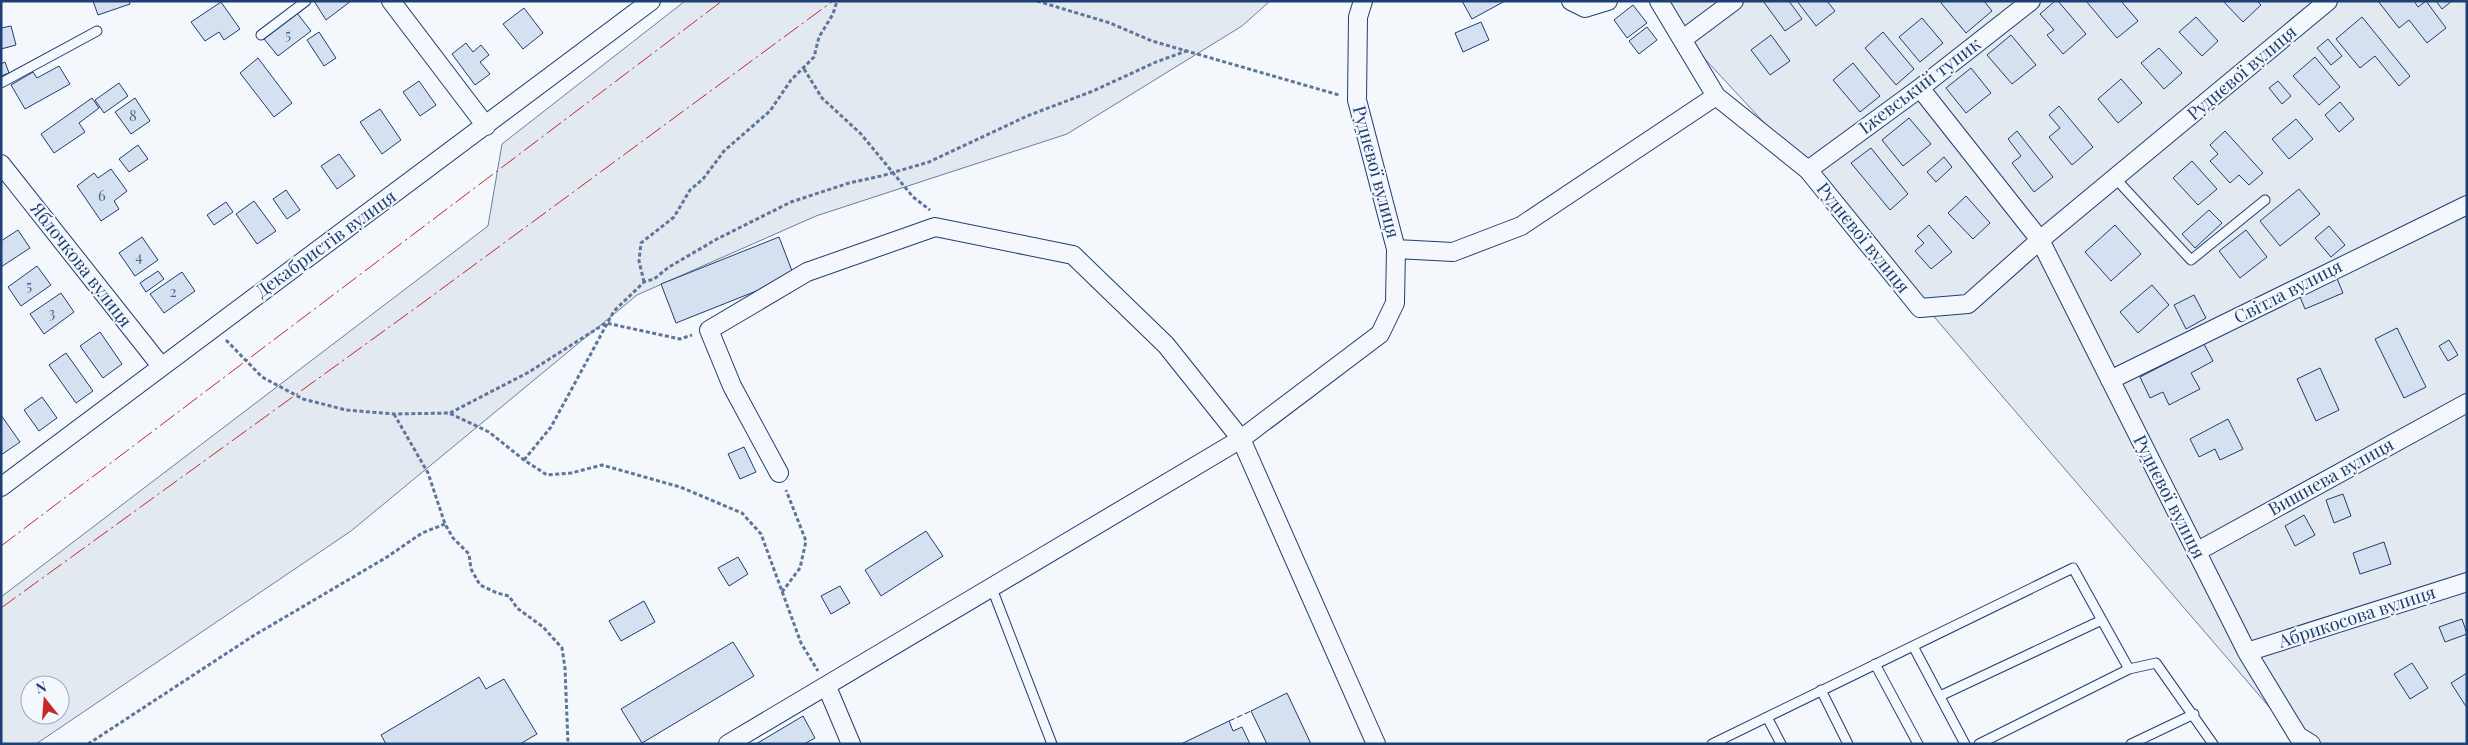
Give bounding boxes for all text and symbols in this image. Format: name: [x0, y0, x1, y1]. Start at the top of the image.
street label: Руднєвої вулиця: [2182, 19, 2301, 125]
house number: 5: [285, 24, 291, 44]
street label: Іжевський тупик: [1854, 32, 1985, 139]
street label: Руднєвої вулиця: [1348, 103, 1406, 241]
house number: 8: [129, 105, 137, 125]
street label: Руднєвої вулиця: [1812, 177, 1916, 298]
street label: Декабристів вулиця: [250, 184, 401, 302]
house number: 6: [98, 185, 106, 205]
street label: Яблочкова вулиця: [25, 196, 138, 332]
house number: 4: [135, 246, 143, 266]
street label: Світла вулиця: [2229, 253, 2346, 329]
house number: 5: [26, 275, 32, 295]
house number: 2: [169, 281, 177, 301]
house number: 3: [49, 302, 56, 322]
street label: Руднєвої вулиця: [2128, 431, 2212, 563]
street label: Вишнева вулиця: [2263, 432, 2398, 521]
street label: Абрикосова вулиця: [2274, 579, 2439, 653]
north arrow: [20, 675, 70, 725]
text: N: [33, 677, 49, 698]

